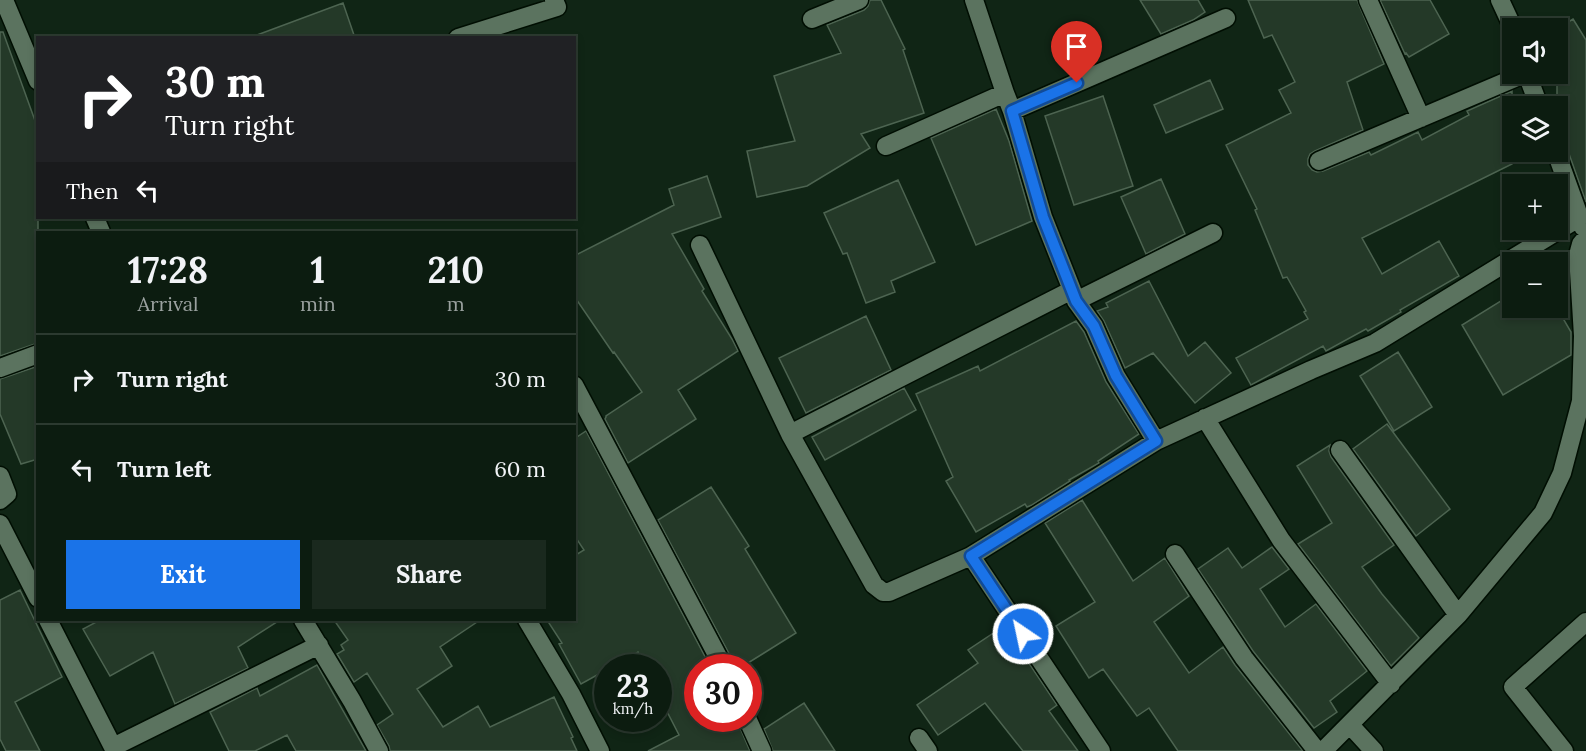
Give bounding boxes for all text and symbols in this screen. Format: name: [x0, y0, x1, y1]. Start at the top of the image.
map controls: [1502, 18, 1568, 318]
button: sound: [1502, 18, 1568, 84]
pin: [1051, 21, 1102, 83]
icon: arrive: [1060, 30, 1093, 63]
text: 30 m: [165, 55, 265, 109]
icon: right: [66, 60, 144, 138]
button: layers: [1502, 96, 1568, 162]
text: Turn right: [165, 108, 294, 142]
icon: left: [131, 174, 164, 207]
button: +: [1502, 174, 1568, 240]
text: Then: [66, 177, 119, 205]
text: 17:28: [128, 247, 208, 293]
text: 1: [310, 247, 325, 293]
text: 210: [427, 247, 484, 293]
button: −: [1502, 252, 1568, 318]
text: Arrival: [137, 291, 199, 316]
text: min: [300, 291, 336, 316]
text: m: [447, 291, 465, 316]
icon: right: [66, 363, 99, 396]
text: Turn right: [117, 365, 228, 393]
text: 30 m: [495, 365, 546, 393]
icon: left: [66, 453, 99, 486]
text: Turn left: [117, 455, 211, 483]
text: 60 m: [494, 455, 546, 483]
button: Exit: [66, 540, 300, 609]
button: Share: [312, 540, 546, 609]
position arrow: [991, 602, 1055, 666]
speed limit sign: 30: [684, 654, 762, 732]
text: 23: [617, 667, 649, 705]
text: km/h: [613, 699, 653, 718]

